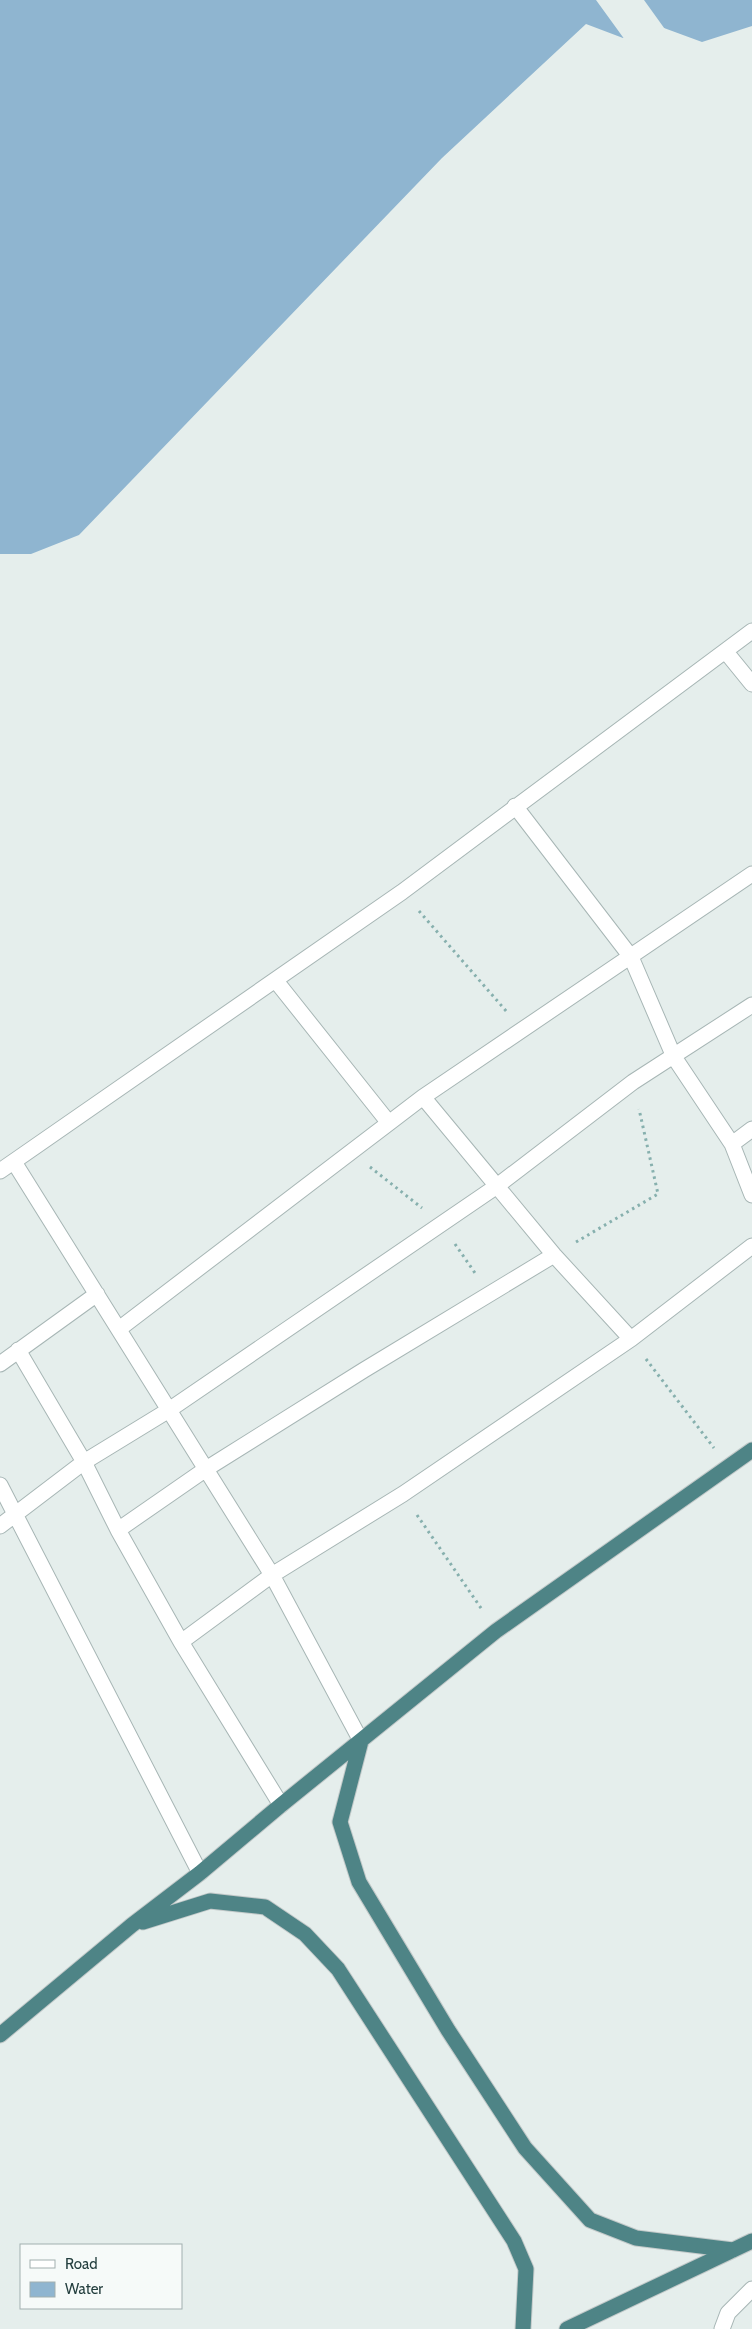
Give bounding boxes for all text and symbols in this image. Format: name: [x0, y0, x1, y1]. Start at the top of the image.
legend: [20, 2244, 182, 2309]
text: Road: [65, 2255, 98, 2273]
text: Water: [65, 2280, 103, 2298]

